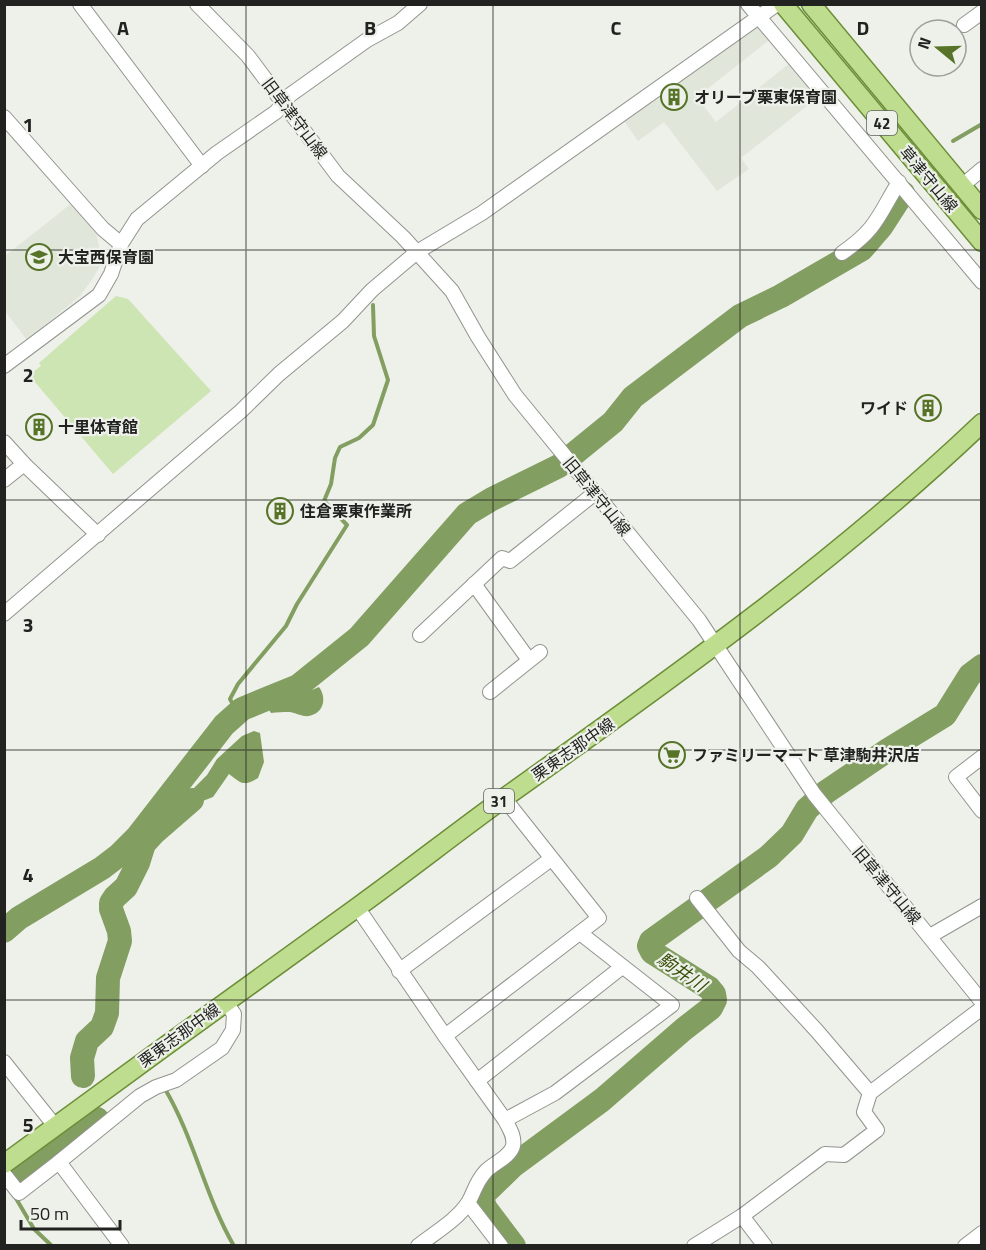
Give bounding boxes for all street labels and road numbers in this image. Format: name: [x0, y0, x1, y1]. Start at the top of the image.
street label: 旧草津守山線: [257, 72, 333, 164]
road number: 42: [867, 111, 897, 135]
street label: 草津守山線: [894, 141, 964, 217]
street label: 旧草津守山線: [557, 451, 637, 541]
street label: 栗東志那中線: [527, 712, 619, 786]
road number: 31: [484, 789, 514, 813]
street label: 旧草津守山線: [847, 841, 927, 929]
street label: 栗東志那中線: [133, 997, 225, 1073]

